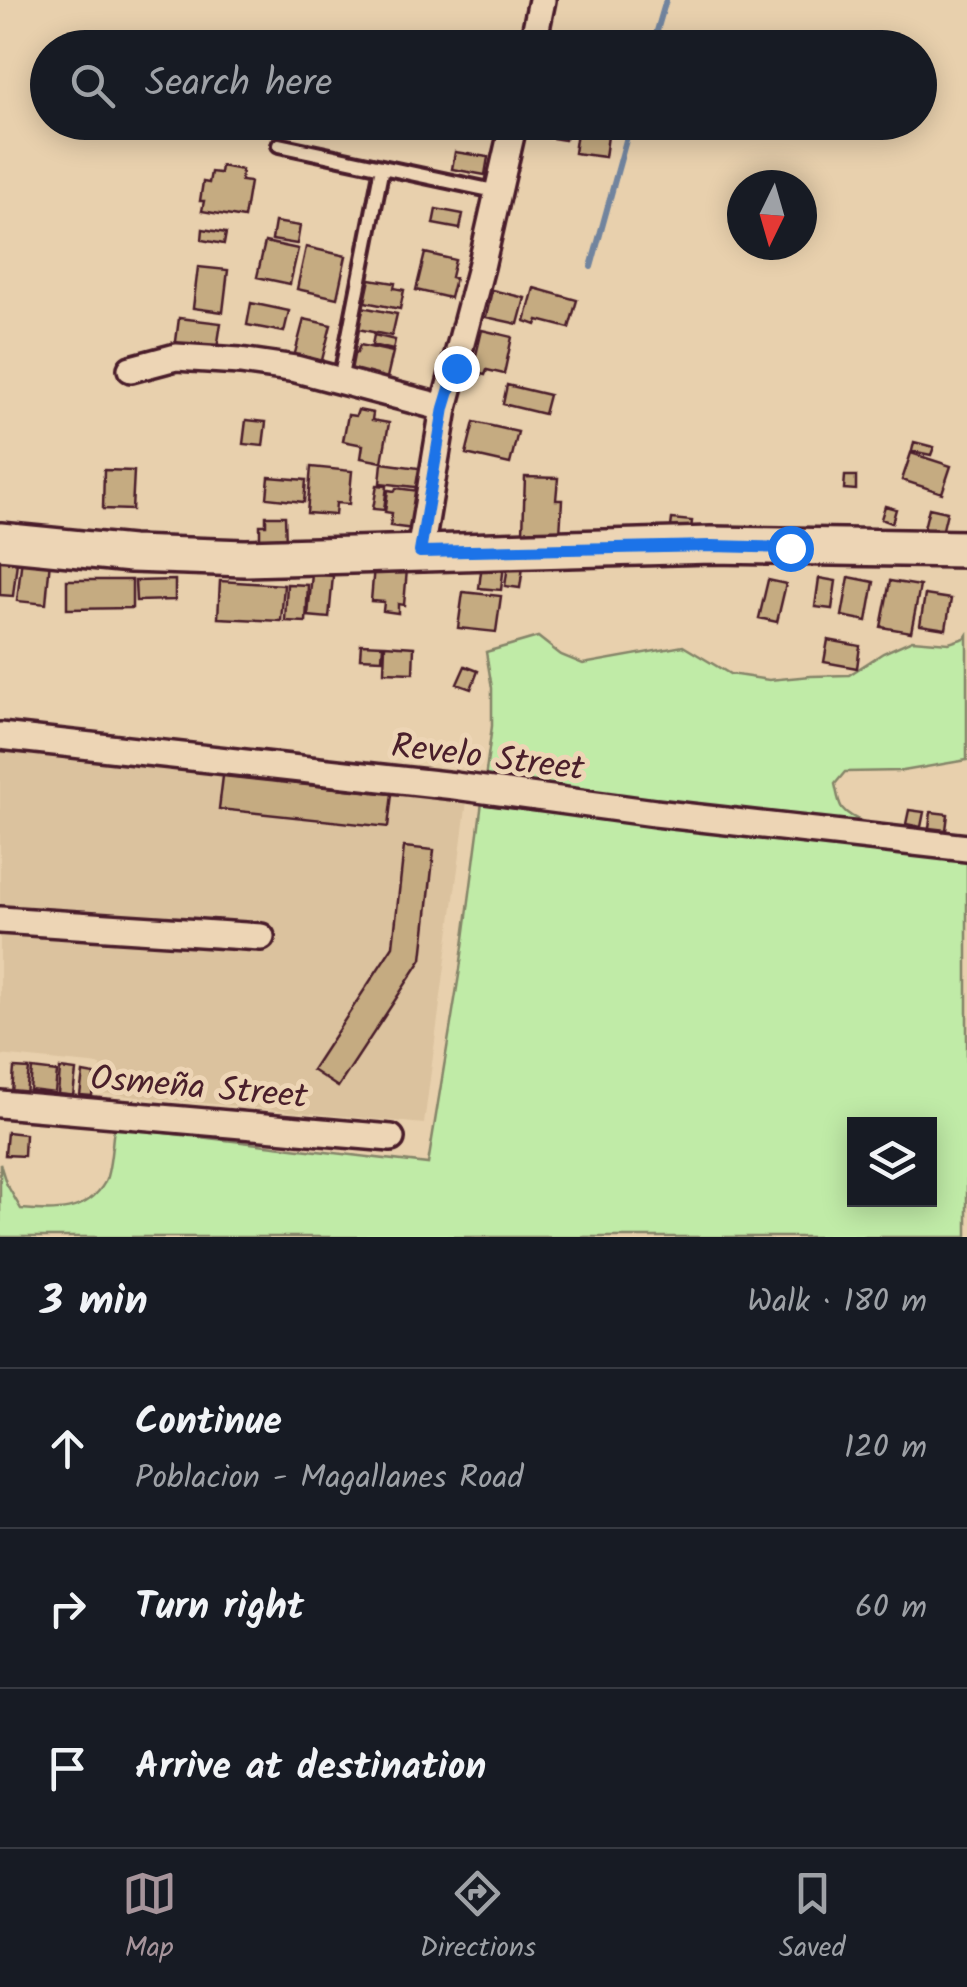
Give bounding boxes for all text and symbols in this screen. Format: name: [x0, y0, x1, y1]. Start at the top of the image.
search box: [30, 30, 937, 140]
text: Search here: [145, 55, 332, 115]
icon: search: [65, 58, 120, 113]
north arrow: [727, 170, 817, 260]
route end: [434, 346, 480, 392]
route start: [768, 526, 814, 572]
street label: Revelo Street: [388, 719, 588, 799]
street label: Osmeña Street: [88, 1052, 310, 1126]
map controls: [847, 1117, 937, 1207]
button: layers: [847, 1117, 937, 1207]
text: 3 min: [40, 1269, 148, 1336]
text: Walk · 180 m: [747, 1277, 927, 1328]
text: Continue: [135, 1393, 282, 1453]
icon: ahead: [40, 1421, 95, 1476]
text: 120 m: [844, 1423, 927, 1474]
text: Poblacion - Magallanes Road: [135, 1453, 524, 1504]
text: Turn right: [135, 1578, 304, 1638]
icon: right: [40, 1581, 95, 1636]
text: 60 m: [855, 1583, 927, 1634]
text: Arrive at destination: [135, 1738, 486, 1798]
icon: arrive: [40, 1741, 95, 1796]
tab: Map: [122, 1866, 177, 1971]
tab: Directions: [420, 1866, 536, 1971]
tab: Saved: [779, 1866, 845, 1971]

